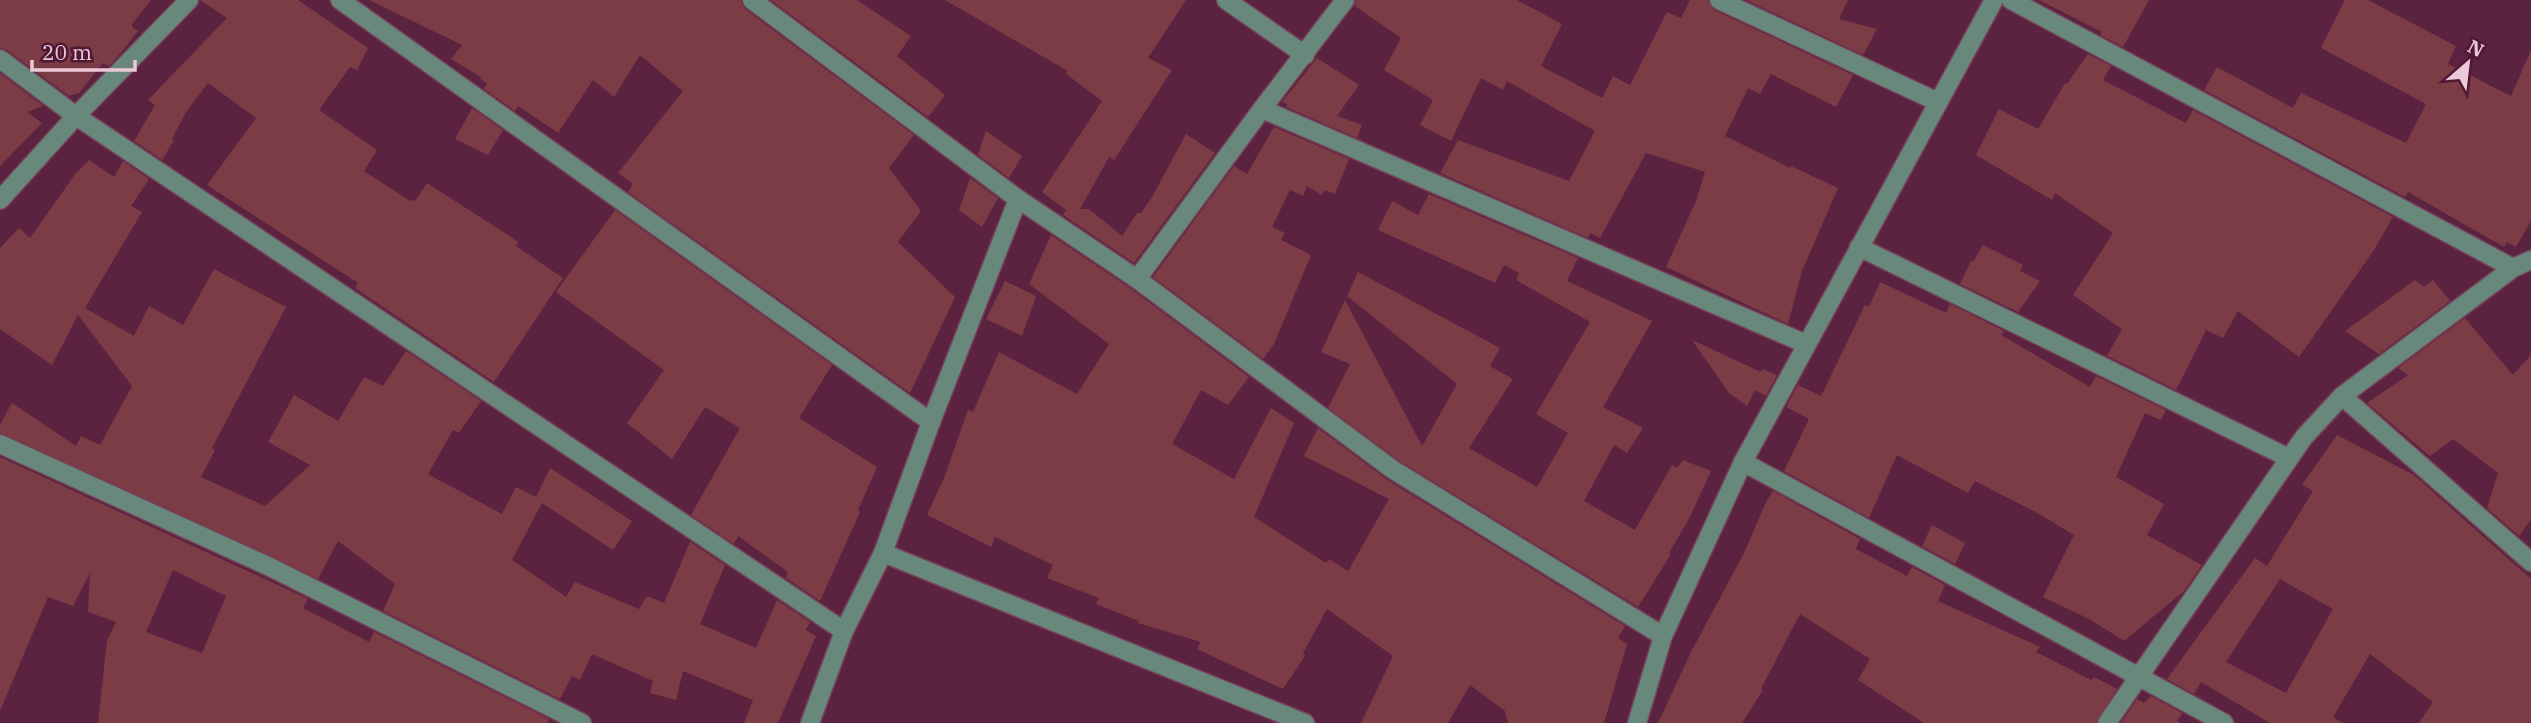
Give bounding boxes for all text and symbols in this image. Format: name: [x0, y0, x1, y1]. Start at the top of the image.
scale bar: [32, 28, 135, 72]
north arrow: [2433, 28, 2503, 98]
text: N: [2464, 34, 2488, 62]
text: 20 m: [42, 38, 92, 66]

